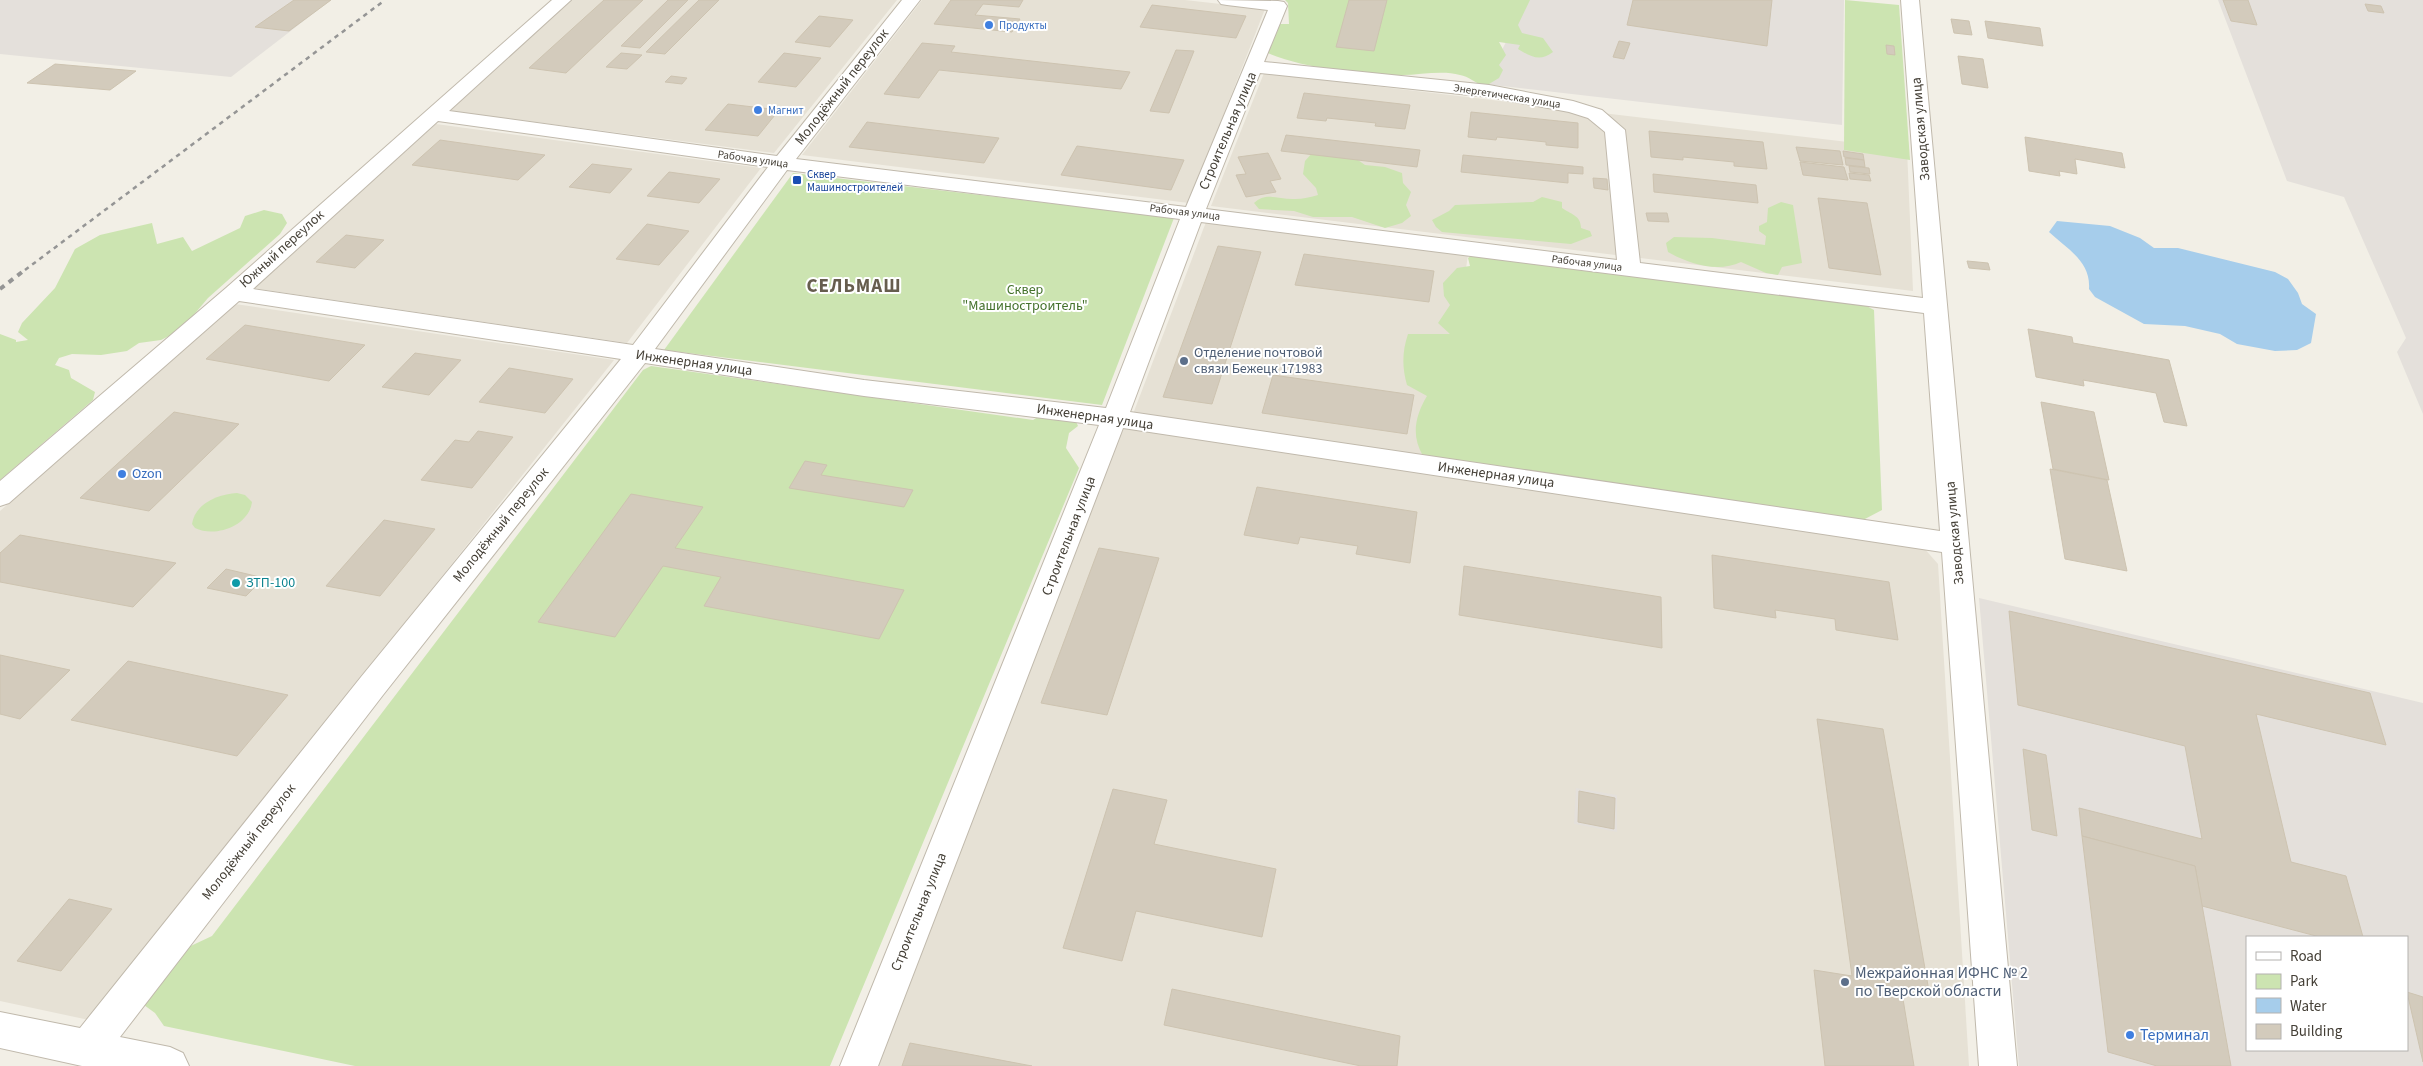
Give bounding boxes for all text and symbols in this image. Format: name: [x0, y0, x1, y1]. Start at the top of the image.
place label: Продукты: [999, 18, 1047, 33]
marker: Продукты: [983, 19, 995, 31]
street label: Молодёжный переулок: [790, 25, 894, 149]
street label: Строительная улица: [1194, 69, 1262, 193]
street label: Заводская улица: [1907, 76, 1935, 182]
street label: Энергетическая улица: [1452, 80, 1562, 112]
place label: Магнит: [768, 103, 804, 118]
marker: Магнит: [752, 104, 764, 116]
street label: Рабочая улица: [717, 147, 789, 171]
place label: Сквер Машиностроителей: [807, 167, 903, 195]
marker: Сквер Машиностроителей: [791, 174, 803, 186]
street label: Рабочая улица: [1149, 200, 1221, 224]
street label: Южный переулок: [235, 205, 329, 293]
street label: Рабочая улица: [1551, 251, 1623, 275]
district label: СЕЛЬМАШ: [806, 273, 902, 300]
park label: Сквер "Машиностроитель": [962, 280, 1088, 316]
place label: Отделение почтовой связи Бежецк 171983: [1194, 343, 1323, 379]
street label: Инженерная улица: [634, 345, 754, 381]
marker: Отделение почтовой связи Бежецк 171983: [1178, 355, 1190, 367]
street label: Инженерная улица: [1035, 399, 1155, 435]
street label: Инженерная улица: [1436, 457, 1556, 493]
street label: Молодёжный переулок: [448, 463, 554, 587]
place label: Ozon: [132, 464, 162, 484]
marker: Ozon: [116, 468, 128, 480]
street label: Строительная улица: [1037, 473, 1101, 599]
street label: Заводская улица: [1941, 480, 1969, 586]
place label: ЗТП-100: [246, 573, 295, 593]
marker: ЗТП-100: [230, 577, 242, 589]
street label: Молодёжный переулок: [197, 780, 301, 904]
street label: Строительная улица: [886, 850, 952, 974]
legend: [2246, 936, 2408, 1051]
text: Road: [2290, 946, 2322, 967]
place label: Межрайонная ИФНС № 2 по Тверской области: [1855, 962, 2028, 1002]
text: Park: [2290, 971, 2319, 992]
marker: Межрайонная ИФНС № 2 по Тверской области: [1839, 976, 1851, 988]
text: Water: [2290, 996, 2327, 1017]
text: Building: [2290, 1021, 2343, 1042]
place label: Терминал: [2140, 1024, 2209, 1046]
marker: Терминал: [2124, 1029, 2136, 1041]

